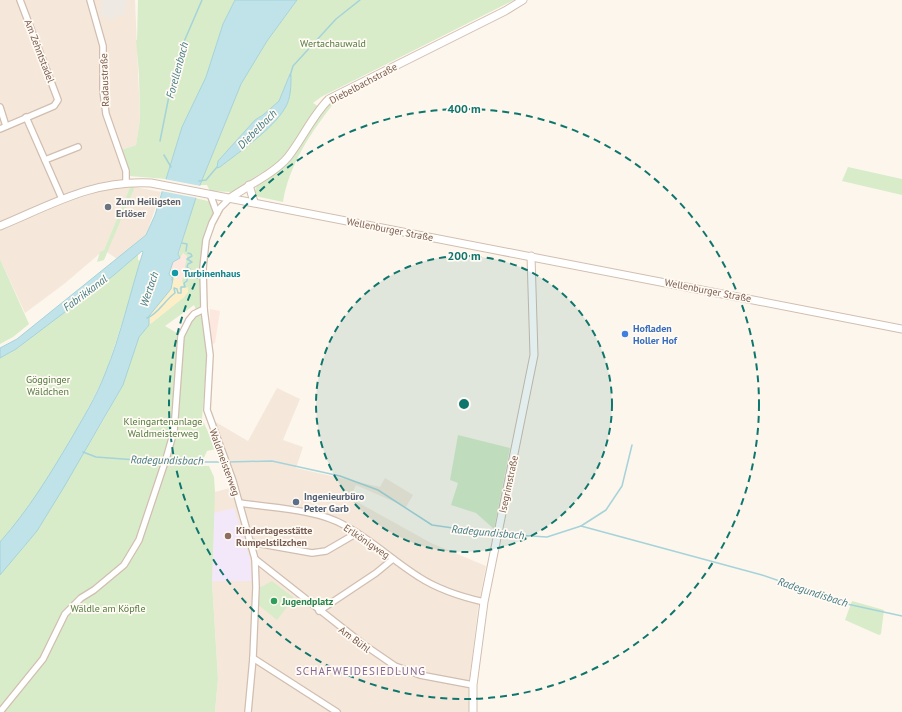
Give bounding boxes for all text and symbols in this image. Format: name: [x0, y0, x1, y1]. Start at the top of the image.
street label: Am Zehntstadel: [22, 18, 58, 85]
park label: Wertachauwald: [300, 37, 366, 50]
water label: Forellenbach: [163, 40, 191, 100]
street label: Radaustraße: [97, 53, 112, 107]
street label: Diebelbachstraße: [327, 60, 399, 107]
text: 400 m: [447, 101, 481, 116]
water label: Diebelbach: [234, 106, 280, 152]
place label: Zum Heiligsten Erlöser: [116, 195, 181, 220]
marker: Zum Heiligsten Erlöser: [103, 202, 113, 212]
street label: Wellenburger Straße: [345, 215, 434, 244]
text: 200 m: [447, 248, 481, 263]
place label: Turbinenhaus: [183, 267, 241, 280]
marker: Turbinenhaus: [170, 268, 180, 278]
water label: Wertach: [136, 269, 162, 308]
water label: Fabrikkanal: [60, 272, 110, 314]
street label: Wellenburger Straße: [663, 276, 752, 305]
place label: Hofladen Holler Hof: [633, 322, 678, 347]
marker: Hofladen Holler Hof: [620, 329, 630, 339]
park label: Gögginger Wäldchen: [26, 373, 71, 398]
centre of rings: [457, 397, 471, 411]
park label: Kleingartenanlage Waldmeisterweg: [124, 415, 202, 440]
street label: Waldmeisterweg: [206, 427, 243, 498]
water label: Radegundisbach: [130, 452, 204, 468]
street label: Isegrimstraße: [496, 454, 521, 514]
place label: Ingenieurbüro Peter Garb: [304, 490, 365, 515]
marker: Ingenieurbüro Peter Garb: [291, 497, 301, 507]
street label: Erlkönigweg: [341, 521, 392, 562]
water label: Radegundisbach: [451, 522, 525, 542]
place label: Kindertagesstätte Rumpelstilzchen: [236, 524, 312, 549]
marker: Kindertagesstätte Rumpelstilzchen: [223, 531, 233, 541]
water label: Radegundisbach: [776, 574, 850, 610]
place label: Jugendplatz: [281, 595, 334, 608]
marker: Jugendplatz: [269, 596, 279, 606]
park label: Wäldle am Köpfle: [71, 602, 145, 615]
street label: Am Bühl: [336, 623, 373, 656]
district label: SCHAFWEIDESIEDLUNG: [296, 664, 426, 678]

